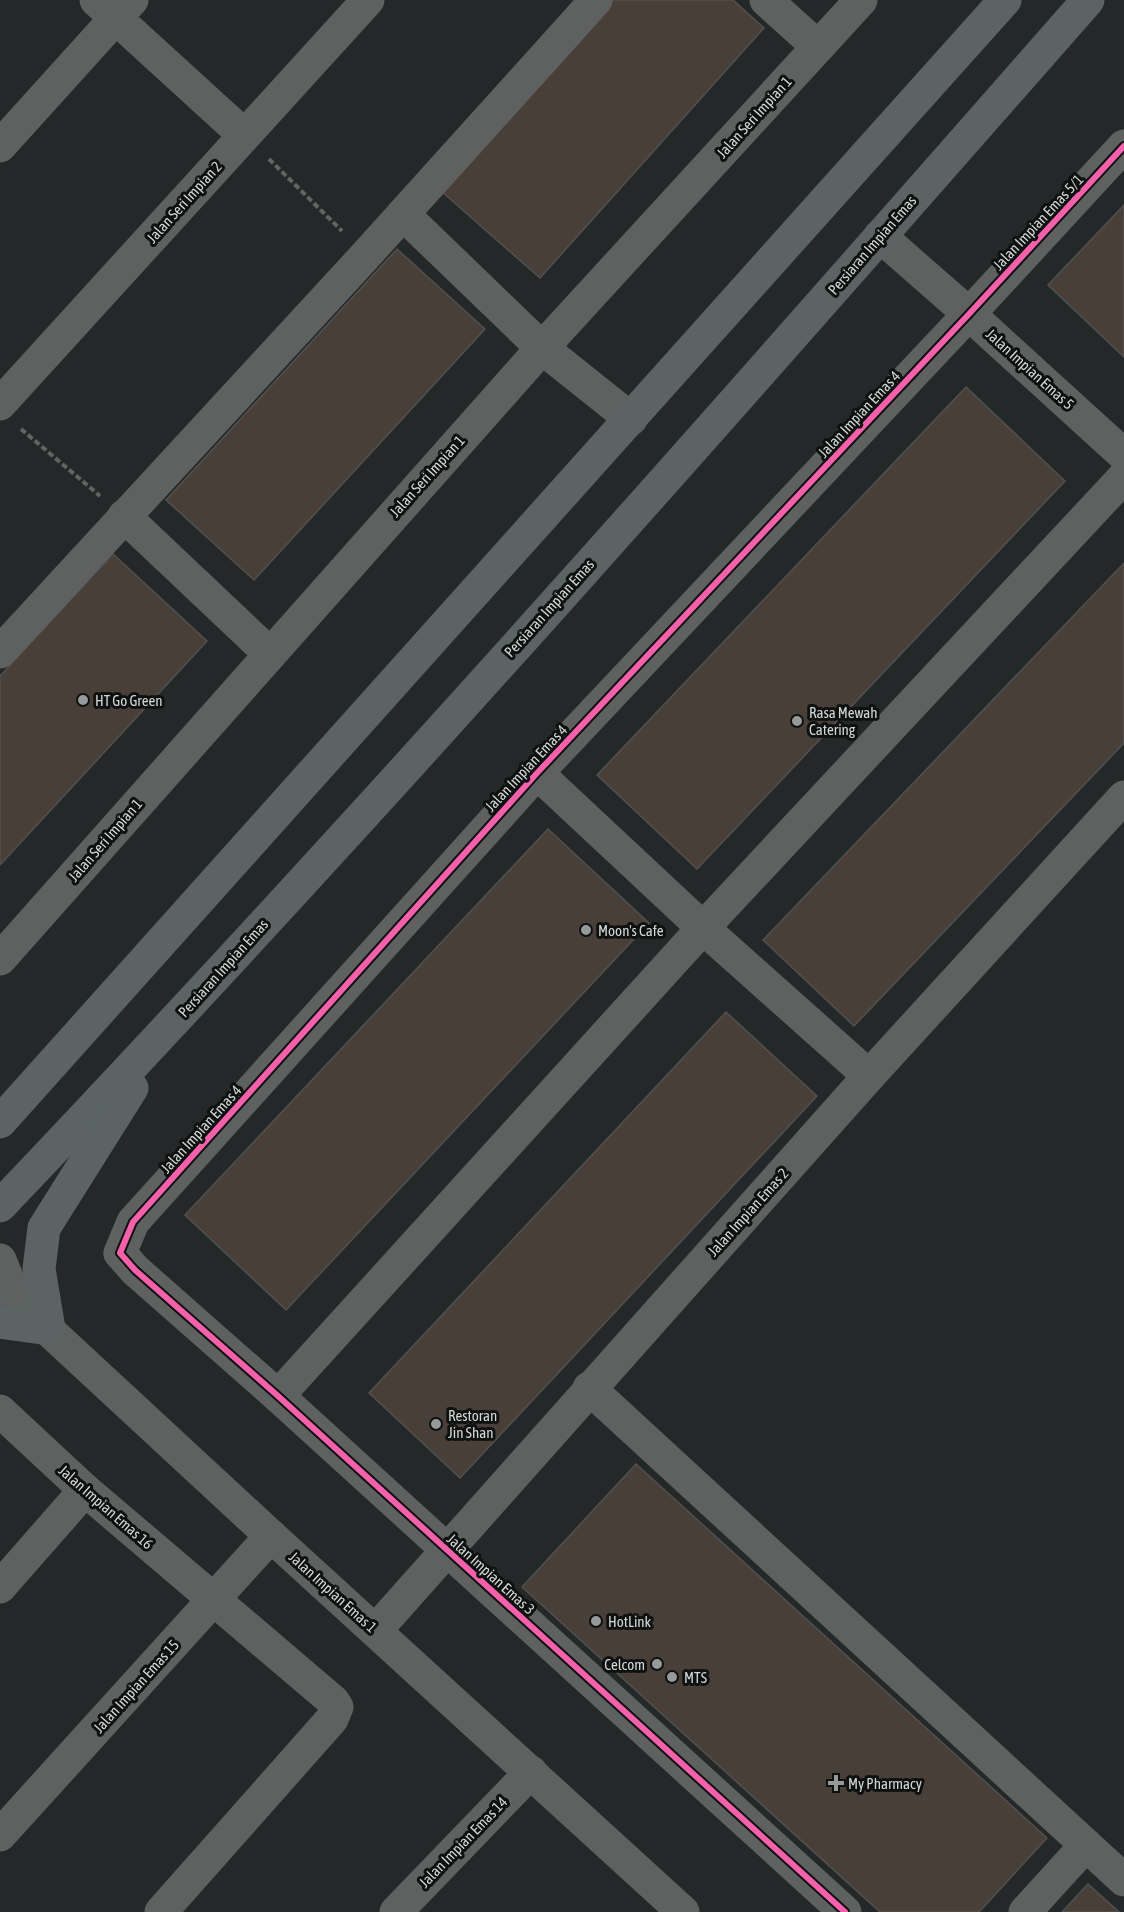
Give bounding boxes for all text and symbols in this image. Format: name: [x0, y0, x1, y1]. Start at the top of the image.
street label: Jalan Seri Impian 1: [713, 73, 795, 161]
street label: Jalan Seri Impian 2: [143, 158, 225, 246]
street label: Jalan Impian Emas 5/1: [989, 171, 1087, 273]
street label: Persiaran Impian Emas: [824, 192, 920, 298]
street label: Jalan Impian Emas 5: [983, 325, 1077, 413]
street label: Jalan Impian Emas 4: [815, 367, 903, 461]
street label: Jalan Seri Impian 1: [386, 432, 468, 520]
street label: Persiaran Impian Emas: [501, 556, 597, 660]
place label: HT Go Green: [95, 692, 163, 709]
marker: HT Go Green: [76, 693, 90, 707]
place label: Rasa Mewah Catering: [809, 704, 878, 738]
marker: Rasa Mewah Catering: [790, 714, 804, 728]
street label: Jalan Impian Emas 4: [482, 721, 570, 815]
street label: Jalan Seri Impian 1: [65, 795, 145, 885]
street label: Persiaran Impian Emas: [175, 916, 271, 1020]
place label: Moon's Cafe: [598, 922, 664, 939]
marker: Moon's Cafe: [579, 923, 593, 937]
street label: Jalan Impian Emas 4: [157, 1082, 245, 1176]
street label: Jalan Impian Emas 2: [704, 1165, 792, 1259]
place label: Restoran Jin Shan: [448, 1407, 497, 1441]
marker: Restoran Jin Shan: [429, 1417, 443, 1431]
street label: Jalan Impian Emas 16: [55, 1461, 157, 1553]
street label: Jalan Impian Emas 3: [444, 1530, 538, 1618]
street label: Jalan Impian Emas 1: [286, 1548, 380, 1636]
place label: HotLink: [608, 1613, 652, 1630]
marker: HotLink: [589, 1614, 603, 1628]
street label: Jalan Impian Emas 15: [90, 1636, 182, 1736]
place label: Celcom: [604, 1656, 645, 1673]
marker: Celcom: [650, 1657, 664, 1671]
place label: MTS: [684, 1669, 707, 1686]
marker: MTS: [665, 1670, 679, 1684]
place label: My Pharmacy: [848, 1775, 922, 1792]
marker: My Pharmacy: [829, 1776, 843, 1790]
street label: Jalan Impian Emas 14: [415, 1793, 511, 1891]

